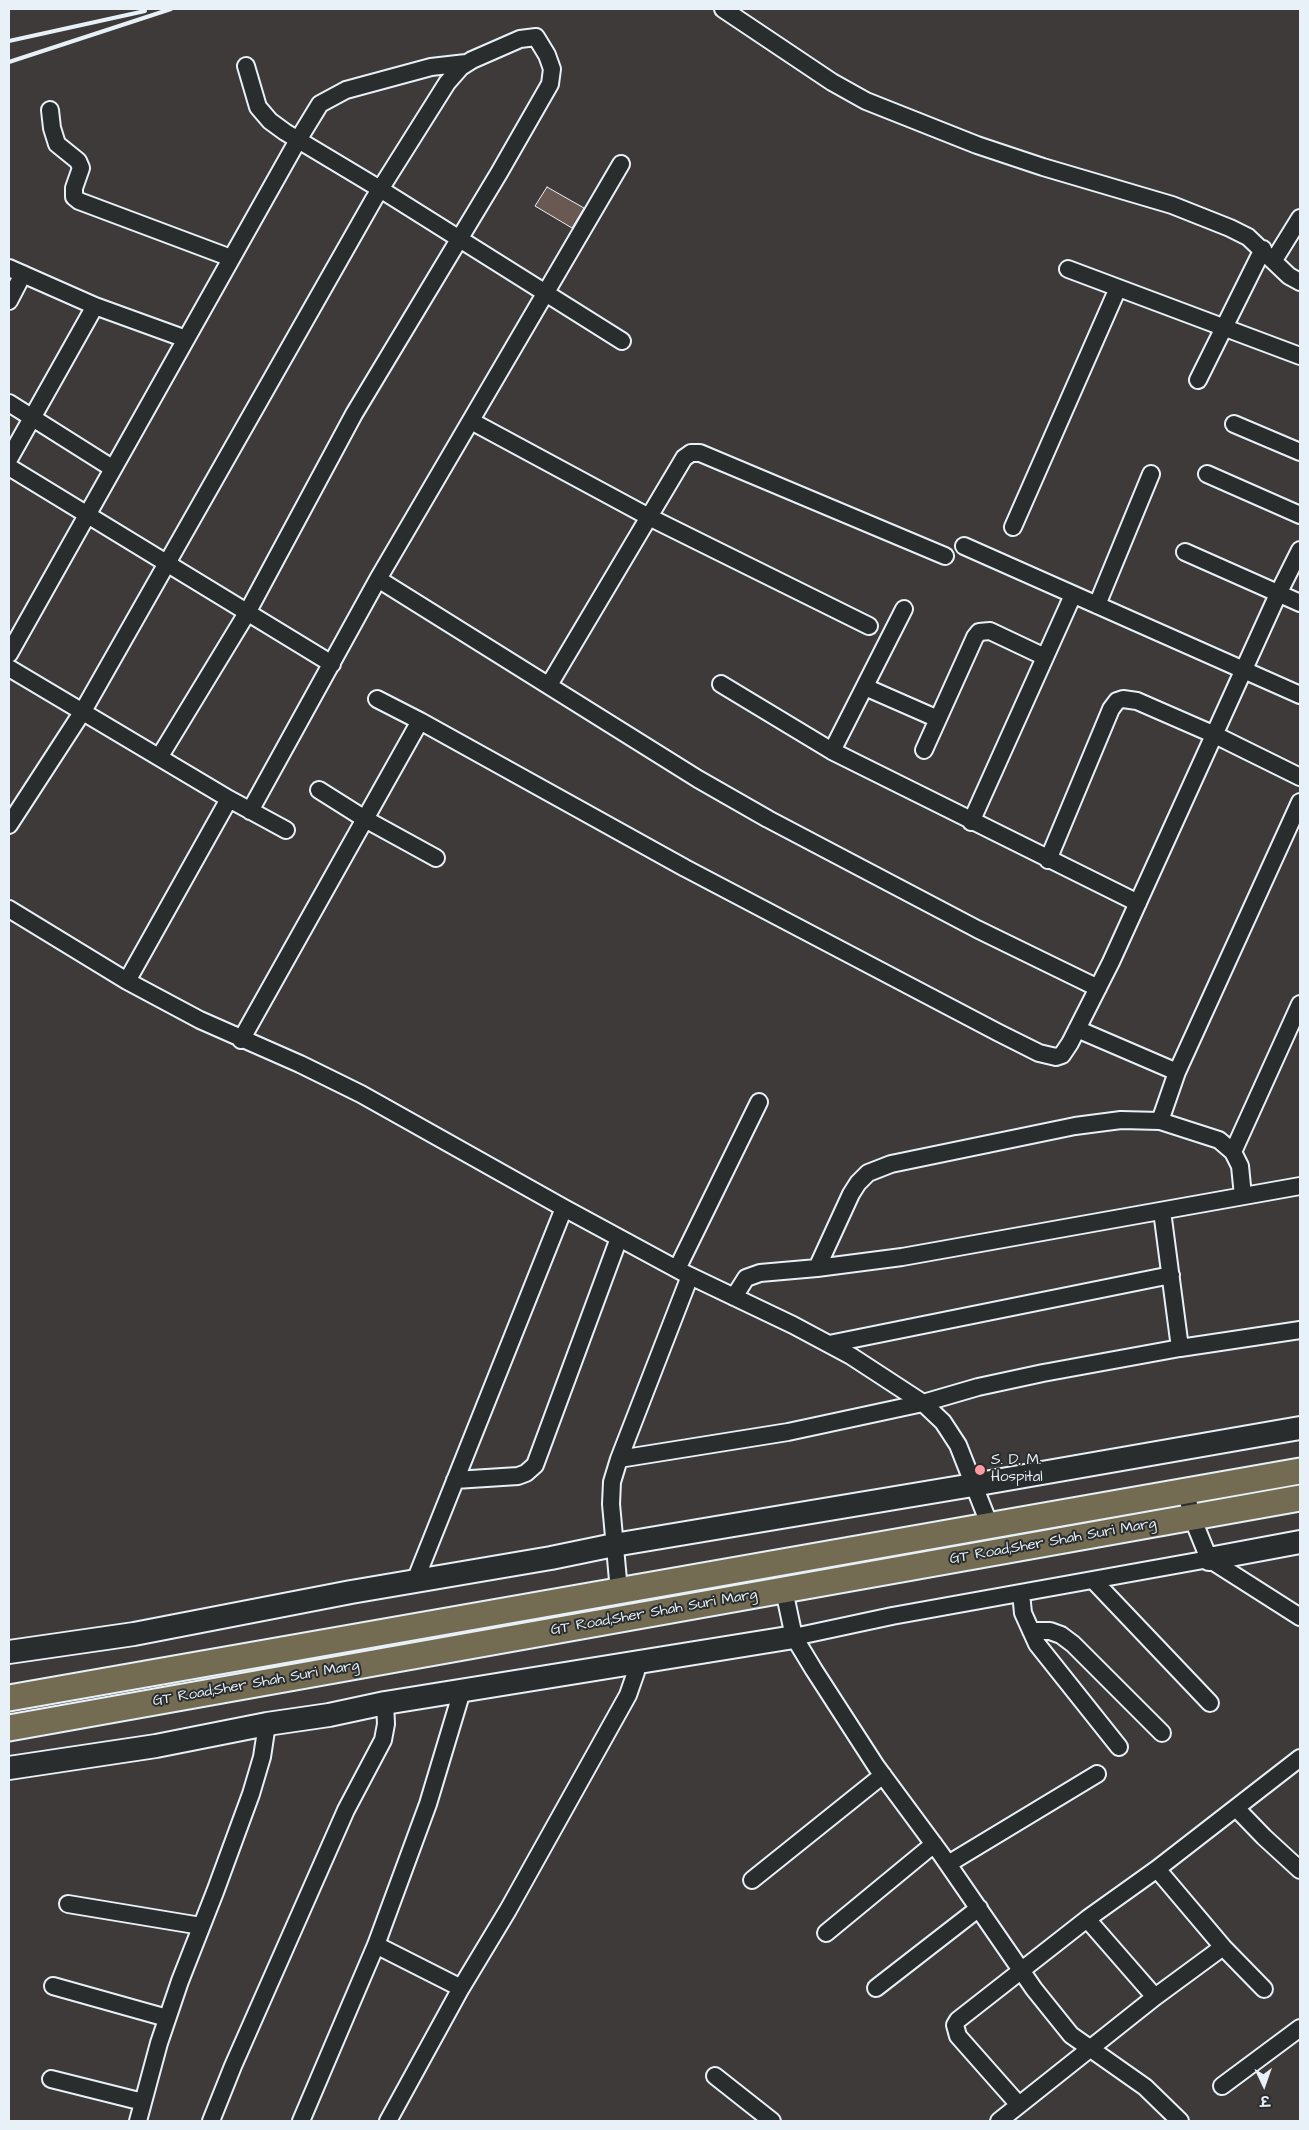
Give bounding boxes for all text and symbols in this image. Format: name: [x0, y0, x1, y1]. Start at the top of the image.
place label: S. D. M. Hospital: [991, 1452, 1043, 1487]
marker: S. D. M. Hospital: [973, 1463, 987, 1477]
street label: GT Road;Sher Shah Suri Marg: [948, 1515, 1158, 1569]
street label: GT Road;Sher Shah Suri Marg: [549, 1586, 759, 1640]
street label: GT Road;Sher Shah Suri Marg: [151, 1657, 361, 1711]
north arrow: [1239, 2060, 1289, 2110]
text: उ: [1260, 2090, 1270, 2110]

